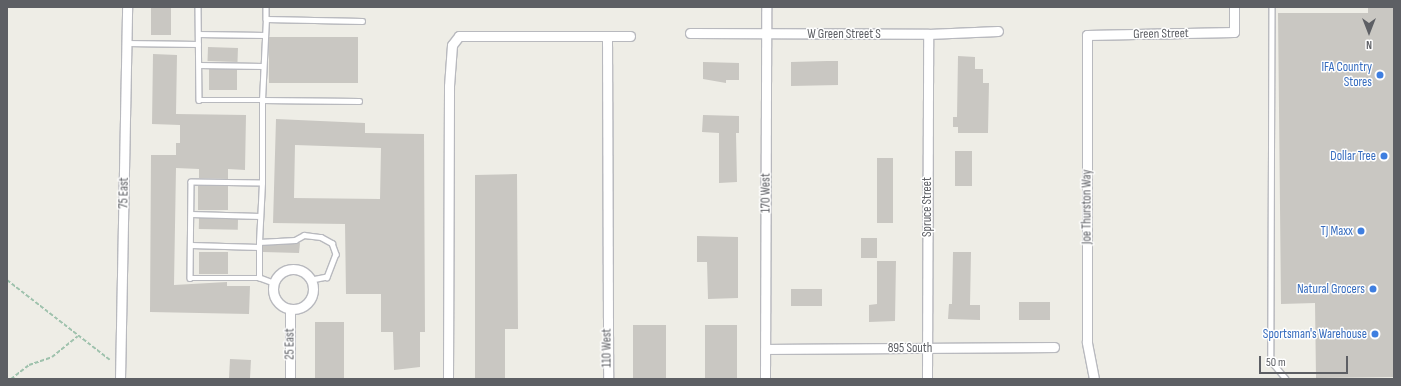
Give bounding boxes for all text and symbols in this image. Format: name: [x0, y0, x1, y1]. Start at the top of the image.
north arrow: [1349, 12, 1389, 52]
street label: W Green Street S: [807, 26, 881, 42]
street label: Green Street: [1133, 26, 1189, 42]
text: N: [1366, 38, 1372, 51]
place label: IFA Country Stores: [1321, 60, 1372, 91]
marker: IFA Country Stores: [1375, 70, 1385, 80]
place label: Dollar Tree: [1330, 148, 1376, 164]
marker: Dollar Tree: [1379, 151, 1389, 161]
street label: Joe Thurston Way: [1079, 170, 1095, 244]
street label: 170 West: [758, 173, 774, 213]
street label: 75 East: [116, 177, 132, 209]
street label: Spruce Street: [919, 177, 935, 237]
place label: TJ Maxx: [1321, 223, 1353, 239]
marker: TJ Maxx: [1356, 226, 1366, 236]
place label: Natural Grocers: [1297, 281, 1365, 297]
marker: Natural Grocers: [1368, 284, 1378, 294]
place label: Sportsman's Warehouse: [1263, 326, 1367, 342]
street label: 25 East: [282, 328, 298, 360]
street label: 110 West: [599, 328, 615, 368]
marker: Sportsman's Warehouse: [1370, 329, 1380, 339]
street label: 895 South: [888, 340, 932, 356]
scale bar: [1261, 348, 1350, 374]
text: 50 m: [1266, 355, 1286, 370]

